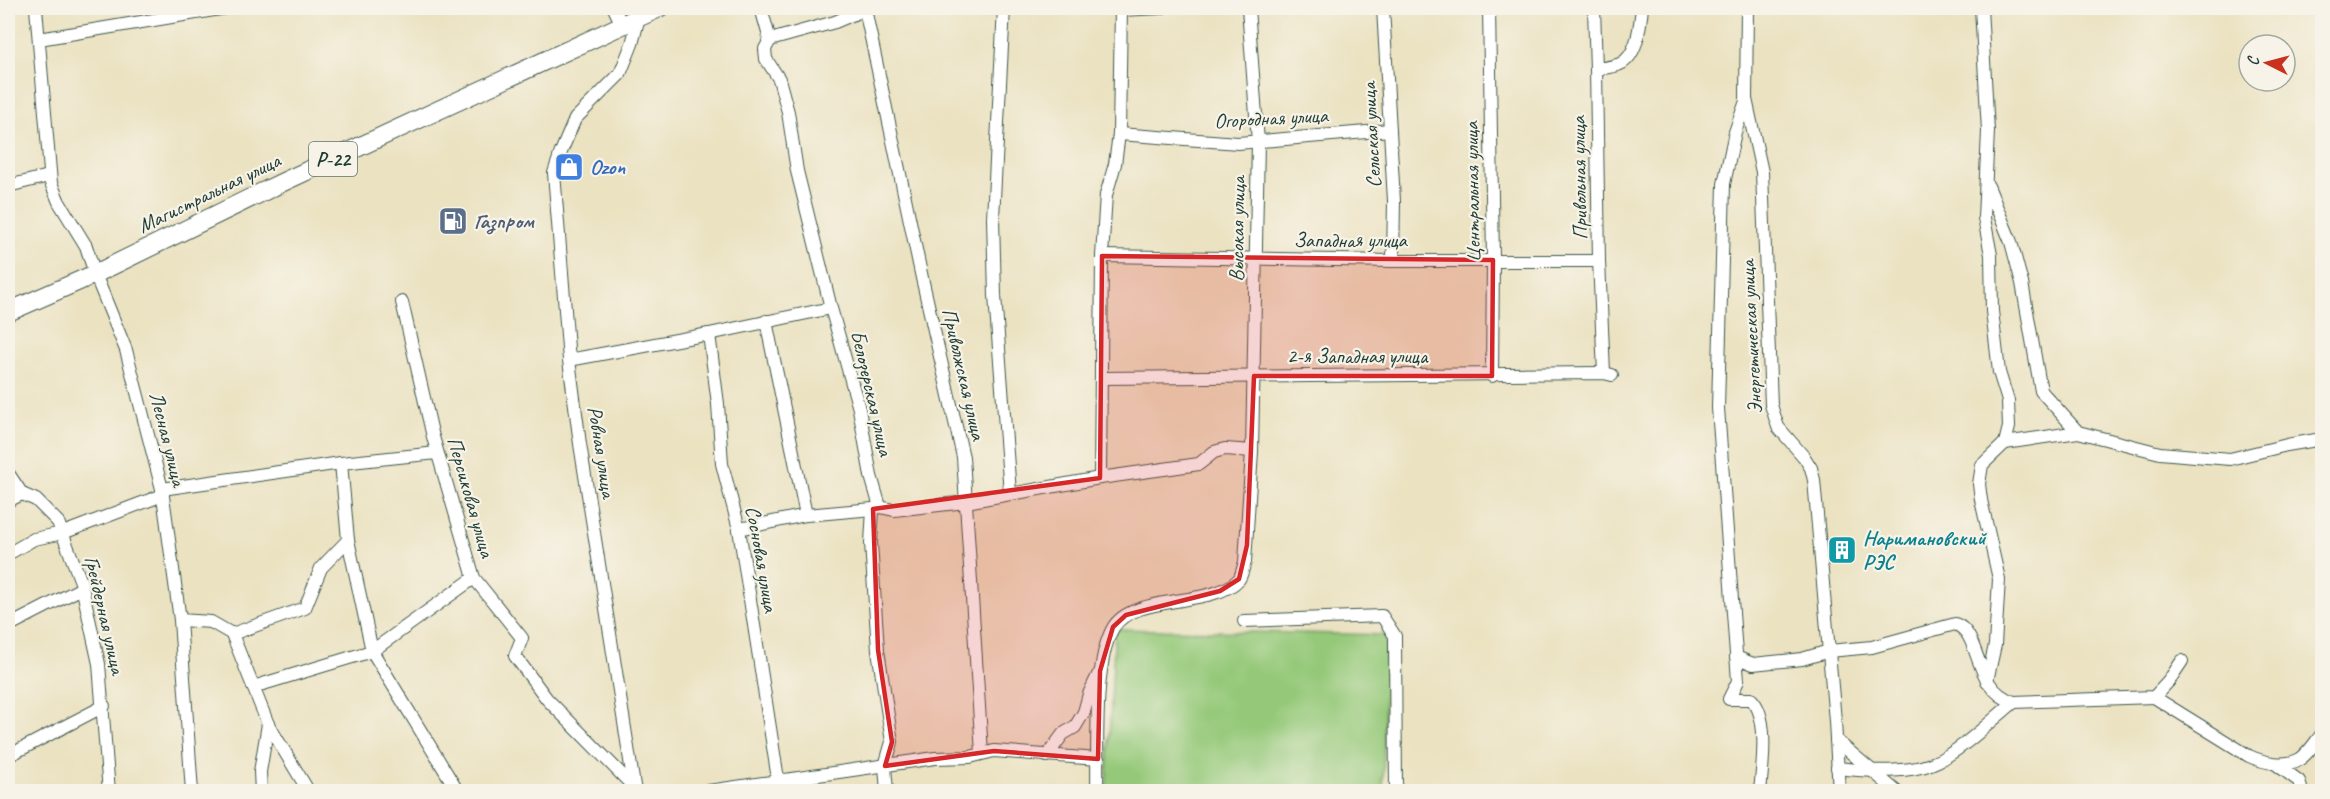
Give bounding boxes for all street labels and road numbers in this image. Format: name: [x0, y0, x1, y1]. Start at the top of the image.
street label: Сельская улица: [1355, 79, 1387, 188]
street label: Огородная улица: [1213, 102, 1330, 134]
street label: Привольная улица: [1565, 114, 1593, 240]
street label: Центральная улица: [1458, 120, 1486, 263]
road number: Р-22: [309, 142, 357, 176]
street label: Магистральная улица: [133, 147, 286, 239]
street label: Высокая улица: [1223, 174, 1251, 282]
street label: Западная улица: [1293, 227, 1408, 253]
street label: Энергетическая улица: [1734, 257, 1768, 415]
street label: Приволжская улица: [936, 305, 992, 444]
street label: Белозерская улица: [845, 328, 899, 460]
street label: 2-я Западная улица: [1287, 343, 1429, 369]
street label: Лесная улица: [144, 389, 193, 491]
street label: Ровная улица: [582, 404, 622, 502]
street label: Персиковая улица: [441, 434, 501, 562]
street label: Сосновая улица: [740, 504, 784, 616]
street label: Грейдерная улица: [79, 553, 132, 679]

